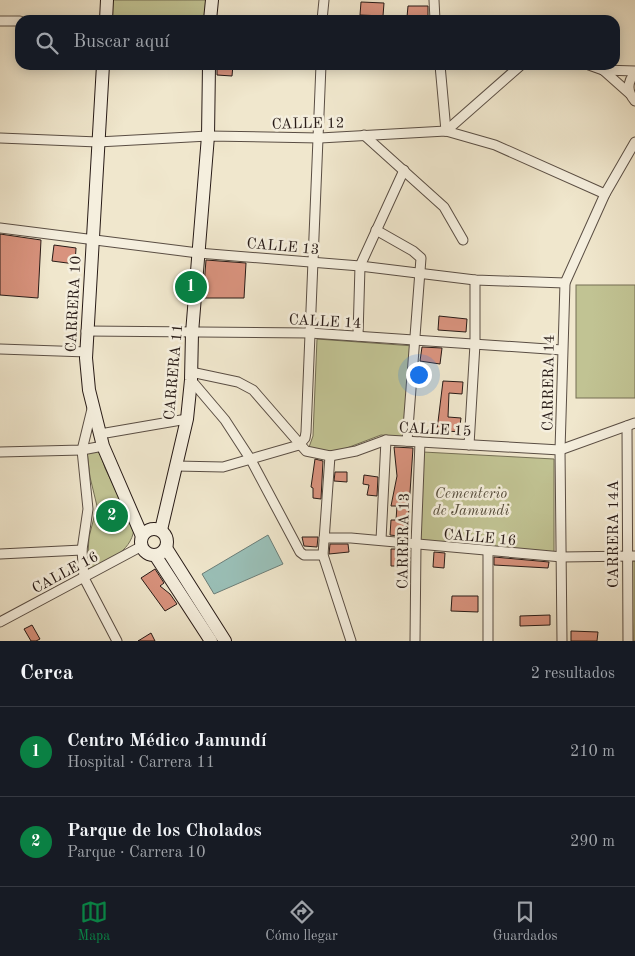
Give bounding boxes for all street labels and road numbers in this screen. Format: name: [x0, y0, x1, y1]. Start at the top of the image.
street label: CALLE 12: [272, 116, 345, 133]
street label: CALLE 13: [246, 237, 320, 258]
street label: CARRERA 10: [64, 256, 85, 353]
street label: CALLE 14: [288, 313, 362, 332]
street label: CARRERA 11: [163, 323, 186, 421]
street label: CARRERA 14: [541, 335, 558, 431]
street label: CALLE 15: [398, 421, 472, 440]
street label: CARRERA 14A: [607, 480, 622, 588]
street label: CARRERA 13: [396, 493, 413, 589]
street label: CALLE 16: [443, 528, 517, 549]
street label: CALLE 16: [30, 550, 101, 597]

